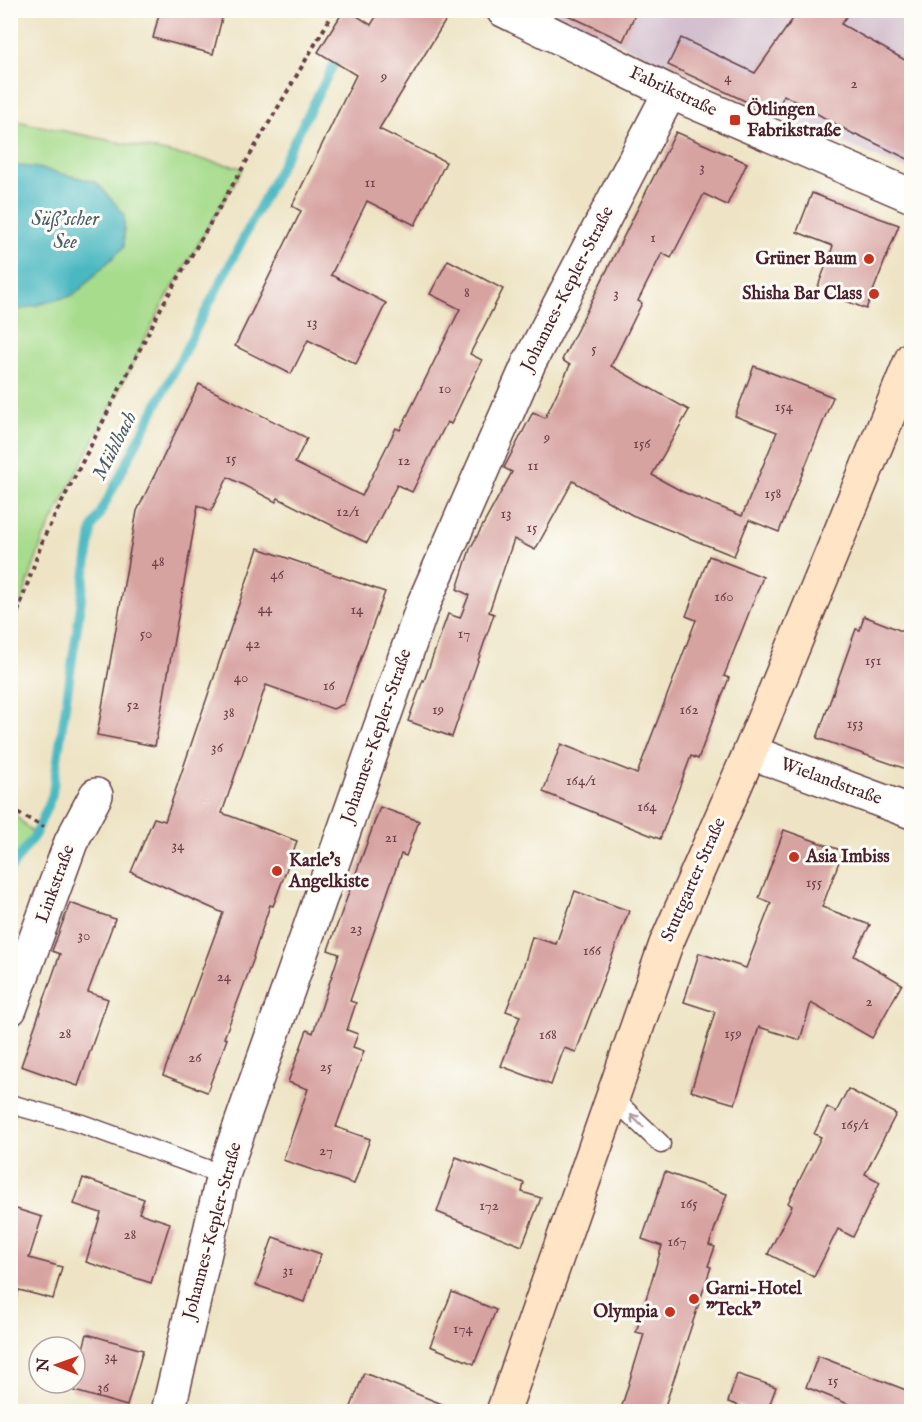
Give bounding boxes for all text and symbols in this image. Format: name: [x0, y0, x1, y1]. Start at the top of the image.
street label: Fabrikstraße: [626, 62, 720, 122]
house number: 9: [380, 67, 387, 86]
house number: 4: [724, 68, 732, 87]
house number: 2: [850, 74, 858, 93]
place label: Ötlingen Fabrikstraße: [747, 97, 842, 143]
marker: Ötlingen Fabrikstraße: [728, 113, 742, 127]
house number: 3: [699, 158, 705, 177]
house number: 11: [364, 173, 376, 192]
street label: Johannes-Kepler-Straße: [515, 203, 620, 377]
water label: Süß'scher See: [31, 207, 100, 255]
house number: 1: [650, 228, 656, 247]
place label: Grüner Baum: [755, 248, 857, 271]
marker: Grüner Baum: [862, 252, 876, 266]
house number: 8: [464, 283, 470, 302]
place label: Shisha Bar Class: [742, 283, 863, 306]
house number: 3: [613, 284, 619, 303]
marker: Shisha Bar Class: [867, 287, 881, 301]
house number: 13: [306, 313, 318, 332]
house number: 5: [591, 339, 597, 358]
house number: 10: [439, 379, 451, 398]
house number: 154: [775, 397, 794, 416]
water label: Mühlbach: [87, 407, 143, 484]
house number: 9: [543, 428, 550, 447]
house number: 156: [633, 434, 651, 453]
house number: 15: [225, 449, 237, 468]
house number: 12: [398, 451, 410, 470]
house number: 11: [527, 456, 539, 475]
house number: 158: [765, 484, 782, 503]
house number: 12/1: [336, 502, 360, 521]
house number: 13: [500, 504, 512, 523]
house number: 15: [526, 518, 538, 537]
house number: 48: [151, 552, 165, 571]
house number: 46: [270, 565, 285, 584]
house number: 160: [714, 587, 734, 606]
house number: 44: [258, 599, 273, 618]
house number: 14: [351, 600, 364, 619]
house number: 50: [140, 624, 152, 643]
house number: 17: [458, 624, 470, 643]
house number: 42: [246, 634, 260, 653]
street label: Johannes-Kepler-Straße: [336, 646, 418, 828]
house number: 151: [865, 651, 881, 670]
house number: 40: [234, 668, 248, 687]
house number: 16: [323, 676, 336, 695]
house number: 52: [127, 695, 139, 714]
house number: 19: [432, 700, 444, 719]
house number: 162: [680, 700, 698, 719]
house number: 38: [223, 703, 235, 722]
house number: 153: [847, 714, 863, 733]
house number: 36: [211, 738, 224, 757]
street label: Wielandstraße: [777, 753, 885, 811]
house number: 164/1: [566, 771, 596, 790]
house number: 164: [637, 797, 657, 816]
street label: Stuttgarter Straße: [656, 814, 732, 946]
house number: 21: [385, 828, 397, 847]
house number: 34: [172, 836, 185, 855]
street label: Linkstraße: [31, 842, 81, 926]
place label: Asia Imbiss: [805, 846, 890, 869]
place label: Karle's Angelkiste: [288, 850, 370, 894]
marker: Asia Imbiss: [787, 850, 801, 864]
marker: Karle's Angelkiste: [270, 864, 284, 878]
house number: 155: [806, 873, 823, 892]
house number: 23: [350, 919, 362, 938]
house number: 30: [78, 926, 90, 945]
house number: 166: [583, 941, 602, 960]
house number: 24: [217, 967, 232, 986]
house number: 2: [865, 992, 873, 1011]
house number: 28: [59, 1024, 72, 1043]
house number: 159: [724, 1024, 742, 1043]
house number: 168: [539, 1025, 557, 1044]
house number: 26: [188, 1048, 202, 1067]
house number: 25: [320, 1057, 333, 1076]
one-way arrow: [629, 1113, 644, 1128]
house number: 165/1: [841, 1115, 869, 1134]
street label: Johannes-Kepler-Straße: [178, 1140, 248, 1324]
house number: 27: [319, 1141, 333, 1160]
house number: 165: [680, 1194, 698, 1213]
house number: 172: [479, 1196, 499, 1215]
house number: 28: [124, 1225, 137, 1244]
house number: 167: [668, 1232, 686, 1251]
house number: 31: [282, 1261, 294, 1280]
place label: Garni-Hotel "Teck": [706, 1278, 803, 1322]
marker: Garni-Hotel "Teck": [687, 1292, 701, 1306]
place label: Olympia: [593, 1301, 659, 1324]
marker: Olympia: [663, 1305, 677, 1319]
house number: 174: [453, 1319, 474, 1338]
north arrow: [27, 1335, 87, 1395]
house number: 34: [105, 1347, 118, 1366]
text: N: [34, 1358, 54, 1373]
house number: 15: [827, 1371, 839, 1390]
house number: 36: [97, 1378, 110, 1397]

